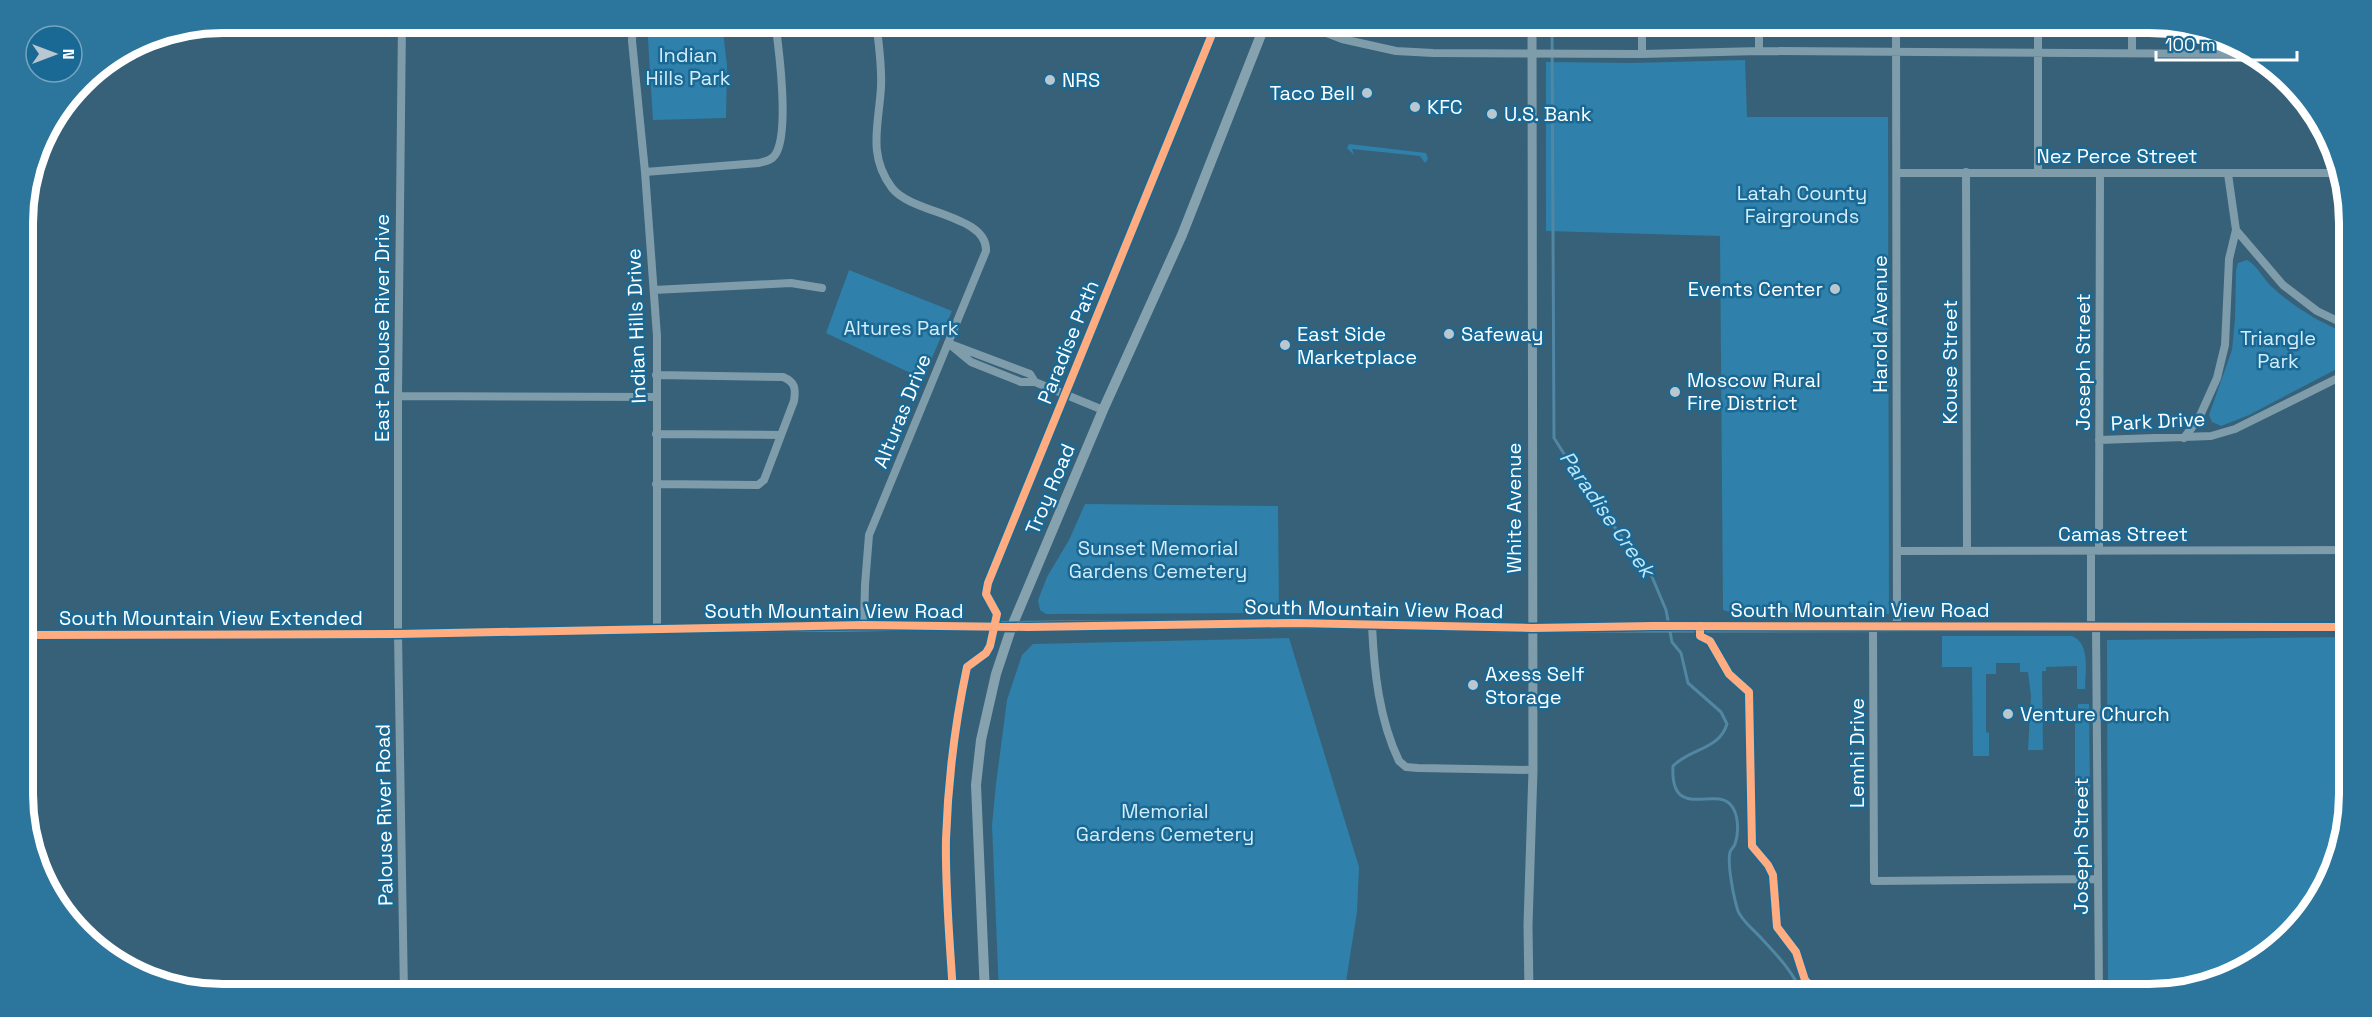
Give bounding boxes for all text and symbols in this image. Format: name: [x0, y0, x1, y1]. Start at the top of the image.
north arrow: [24, 24, 84, 84]
scale bar: [2156, 24, 2297, 62]
text: 100 m: [2165, 33, 2216, 56]
park label: Indian Hills Park: [645, 42, 731, 91]
text: N: [58, 49, 79, 59]
place label: NRS: [1062, 67, 1100, 93]
marker: NRS: [1043, 73, 1057, 87]
place label: Taco Bell: [1269, 80, 1355, 106]
marker: Taco Bell: [1360, 86, 1374, 100]
place label: KFC: [1427, 94, 1463, 120]
marker: KFC: [1408, 100, 1422, 114]
place label: U.S. Bank: [1504, 101, 1592, 127]
marker: U.S. Bank: [1485, 107, 1499, 121]
street label: Nez Perce Street: [2036, 143, 2198, 169]
park label: Latah County Fairgrounds: [1737, 180, 1867, 229]
street label: East Palouse River Drive: [369, 214, 395, 442]
street label: Indian Hills Drive: [620, 248, 652, 404]
street label: Harold Avenue: [1867, 255, 1893, 393]
street label: Paradise Path: [1031, 276, 1105, 408]
place label: Events Center: [1688, 276, 1823, 302]
marker: Events Center: [1828, 282, 1842, 296]
street label: Joseph Street: [2070, 293, 2096, 431]
street label: Kouse Street: [1937, 299, 1963, 425]
park label: Altures Park: [843, 315, 959, 341]
place label: East Side Marketplace: [1297, 321, 1417, 370]
place label: Safeway: [1461, 321, 1543, 347]
park label: Triangle Park: [2240, 325, 2316, 374]
marker: Safeway: [1442, 327, 1456, 341]
marker: East Side Marketplace: [1278, 338, 1292, 352]
street label: Alturas Drive: [867, 350, 937, 472]
place label: Moscow Rural Fire District: [1687, 367, 1821, 416]
marker: Moscow Rural Fire District: [1668, 385, 1682, 399]
street label: Park Drive: [2110, 406, 2206, 436]
street label: Troy Road: [1019, 440, 1081, 538]
street label: White Avenue: [1501, 443, 1527, 573]
water label: Paradise Creek: [1554, 445, 1663, 585]
street label: Camas Street: [2058, 521, 2188, 547]
park label: Sunset Memorial Gardens Cemetery: [1069, 535, 1247, 584]
street label: South Mountain View Road: [1244, 594, 1504, 624]
street label: South Mountain View Road: [1730, 597, 1990, 623]
street label: South Mountain View Road: [704, 598, 964, 624]
street label: South Mountain View Extended: [59, 605, 363, 631]
place label: Axess Self Storage: [1485, 661, 1585, 710]
marker: Axess Self Storage: [1466, 678, 1480, 692]
street label: Lemhi Drive: [1844, 698, 1870, 808]
place label: Venture Church: [2020, 701, 2170, 727]
marker: Venture Church: [2001, 707, 2015, 721]
street label: Palouse River Road: [369, 724, 399, 906]
street label: Joseph Street: [2068, 777, 2094, 915]
park label: Memorial Gardens Cemetery: [1076, 798, 1254, 847]

